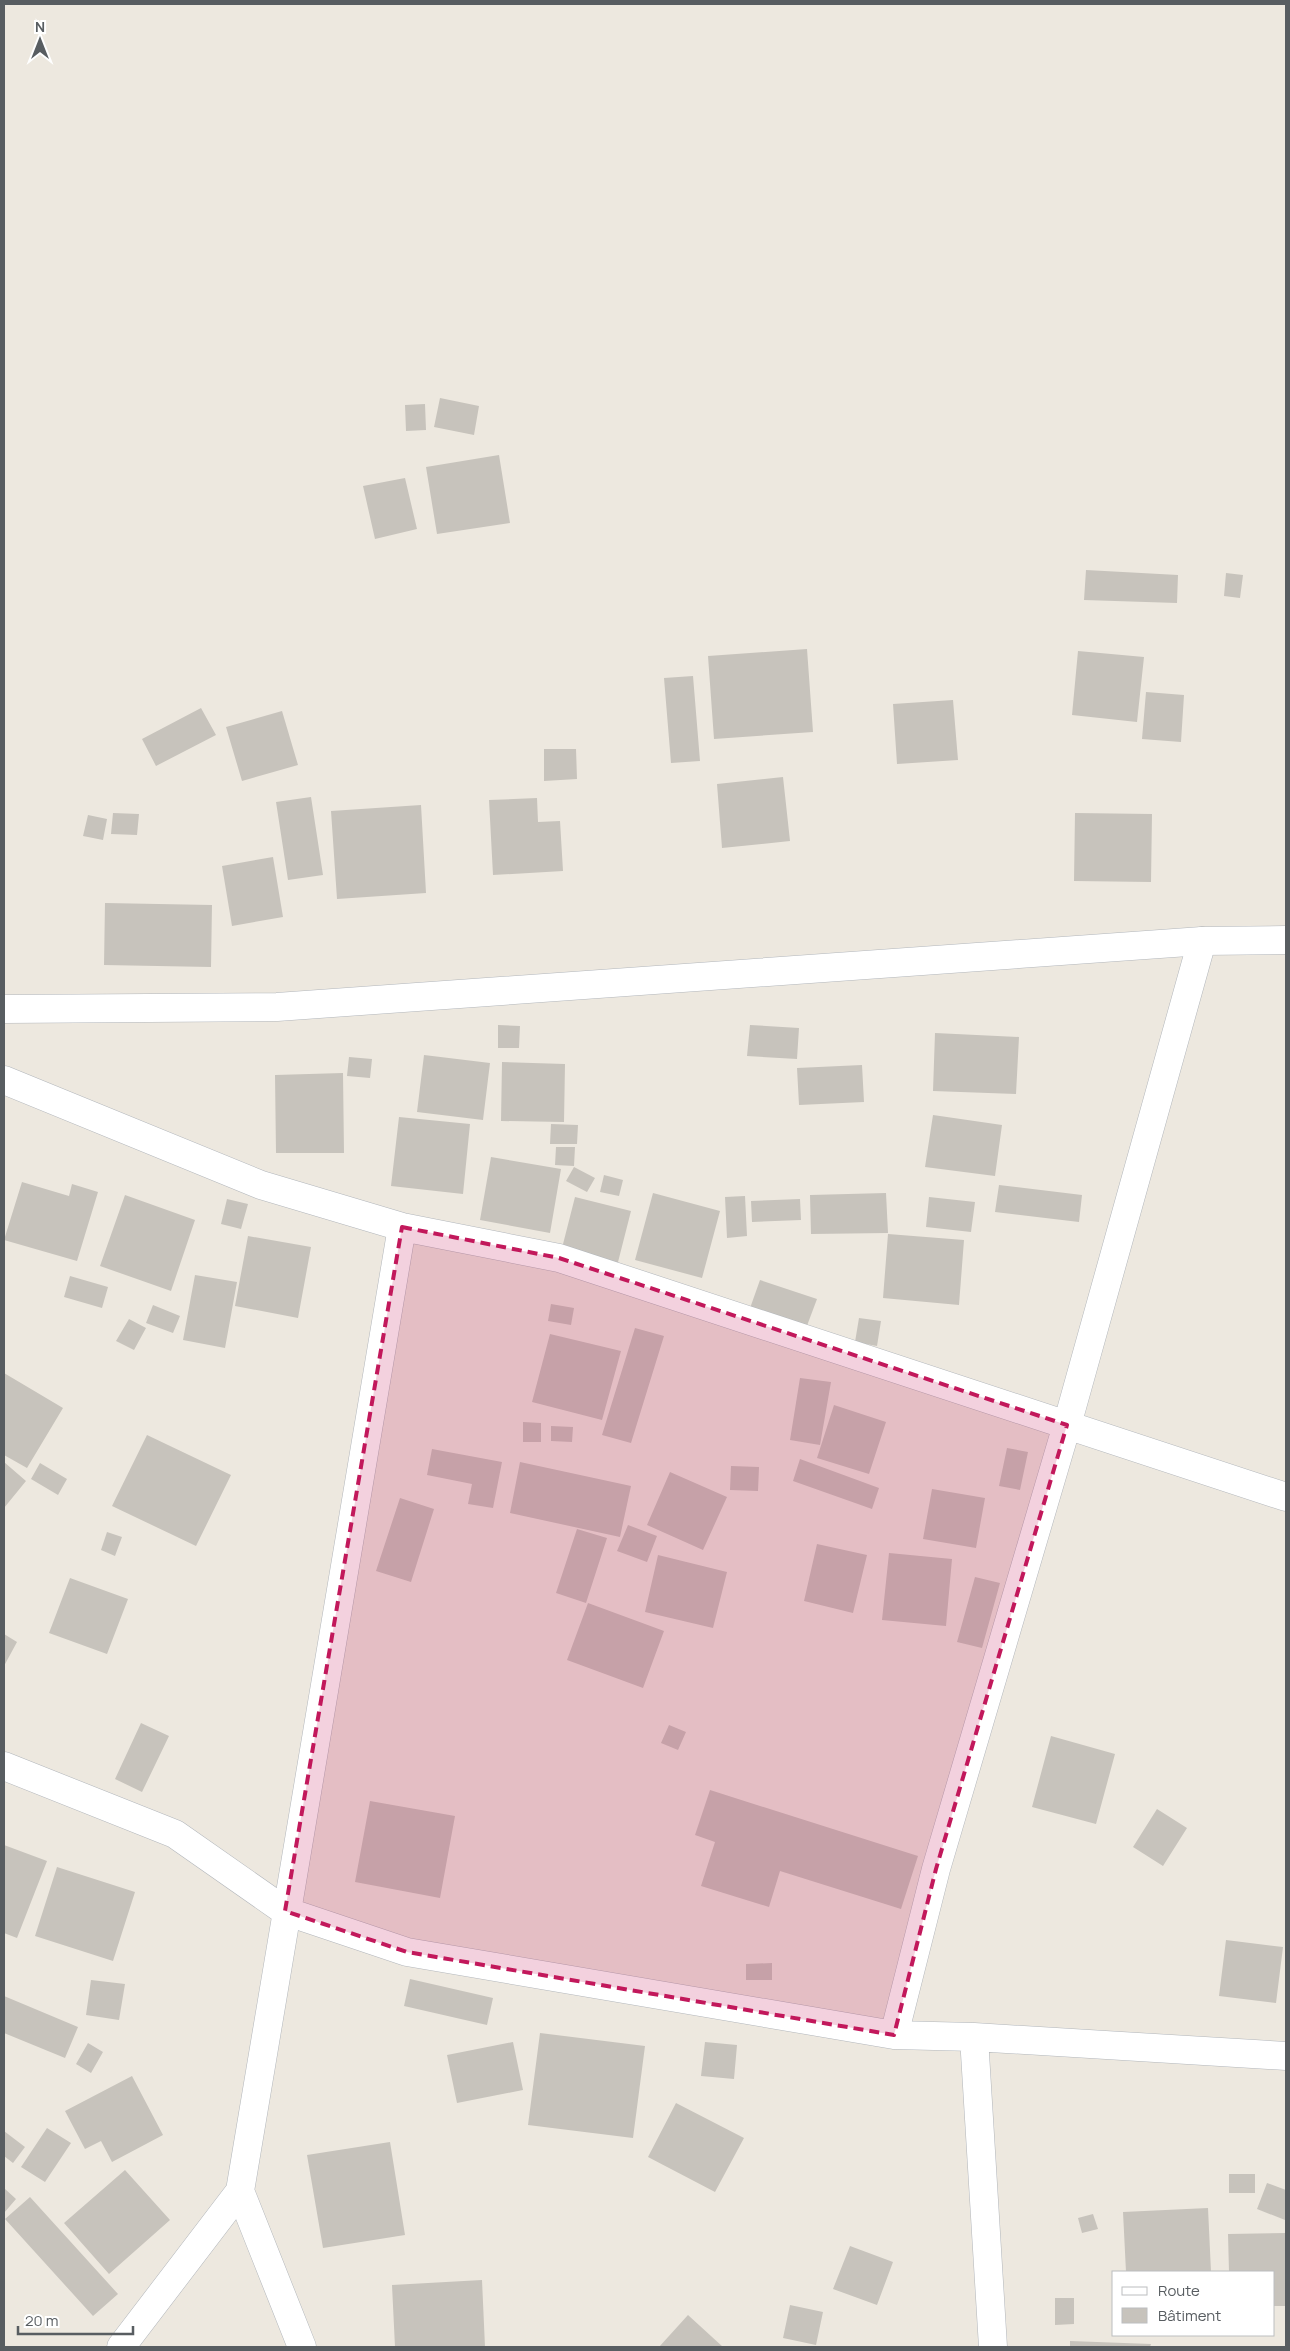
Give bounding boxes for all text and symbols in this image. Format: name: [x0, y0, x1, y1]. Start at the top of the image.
north arrow: [15, 15, 65, 65]
text: N: [35, 17, 45, 36]
legend: [1112, 2271, 1275, 2336]
text: Route: [1158, 2280, 1200, 2301]
scale bar: [18, 2304, 132, 2336]
text: Bâtiment: [1158, 2305, 1221, 2326]
text: 20 m: [25, 2310, 58, 2331]

